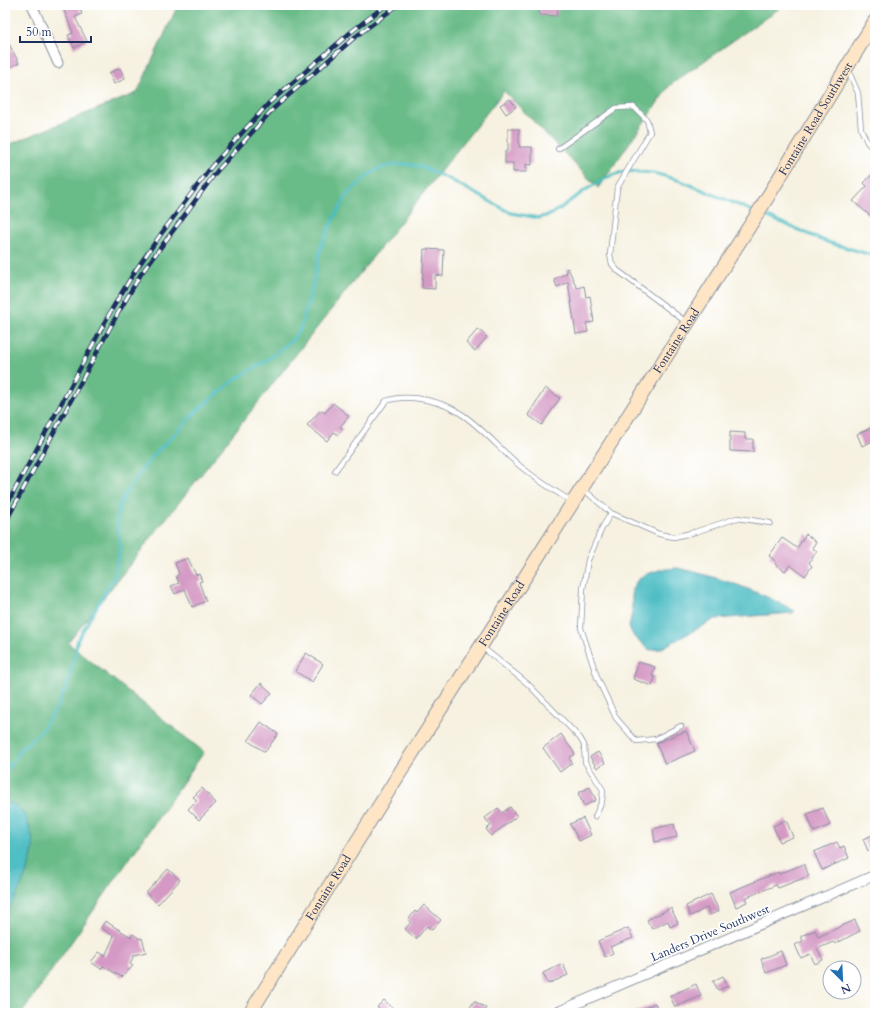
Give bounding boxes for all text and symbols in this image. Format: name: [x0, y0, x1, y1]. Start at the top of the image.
scale bar: [20, 18, 91, 44]
text: 50 m: [26, 24, 53, 40]
street label: Fontaine Road Southwest: [775, 59, 856, 178]
street label: Fontaine Road: [649, 305, 703, 376]
street label: Fontaine Road: [475, 577, 529, 649]
street label: Fontaine Road: [302, 851, 355, 923]
street label: Landers Drive Southwest: [648, 901, 772, 965]
north arrow: [822, 960, 862, 1000]
text: N: [838, 980, 853, 998]

